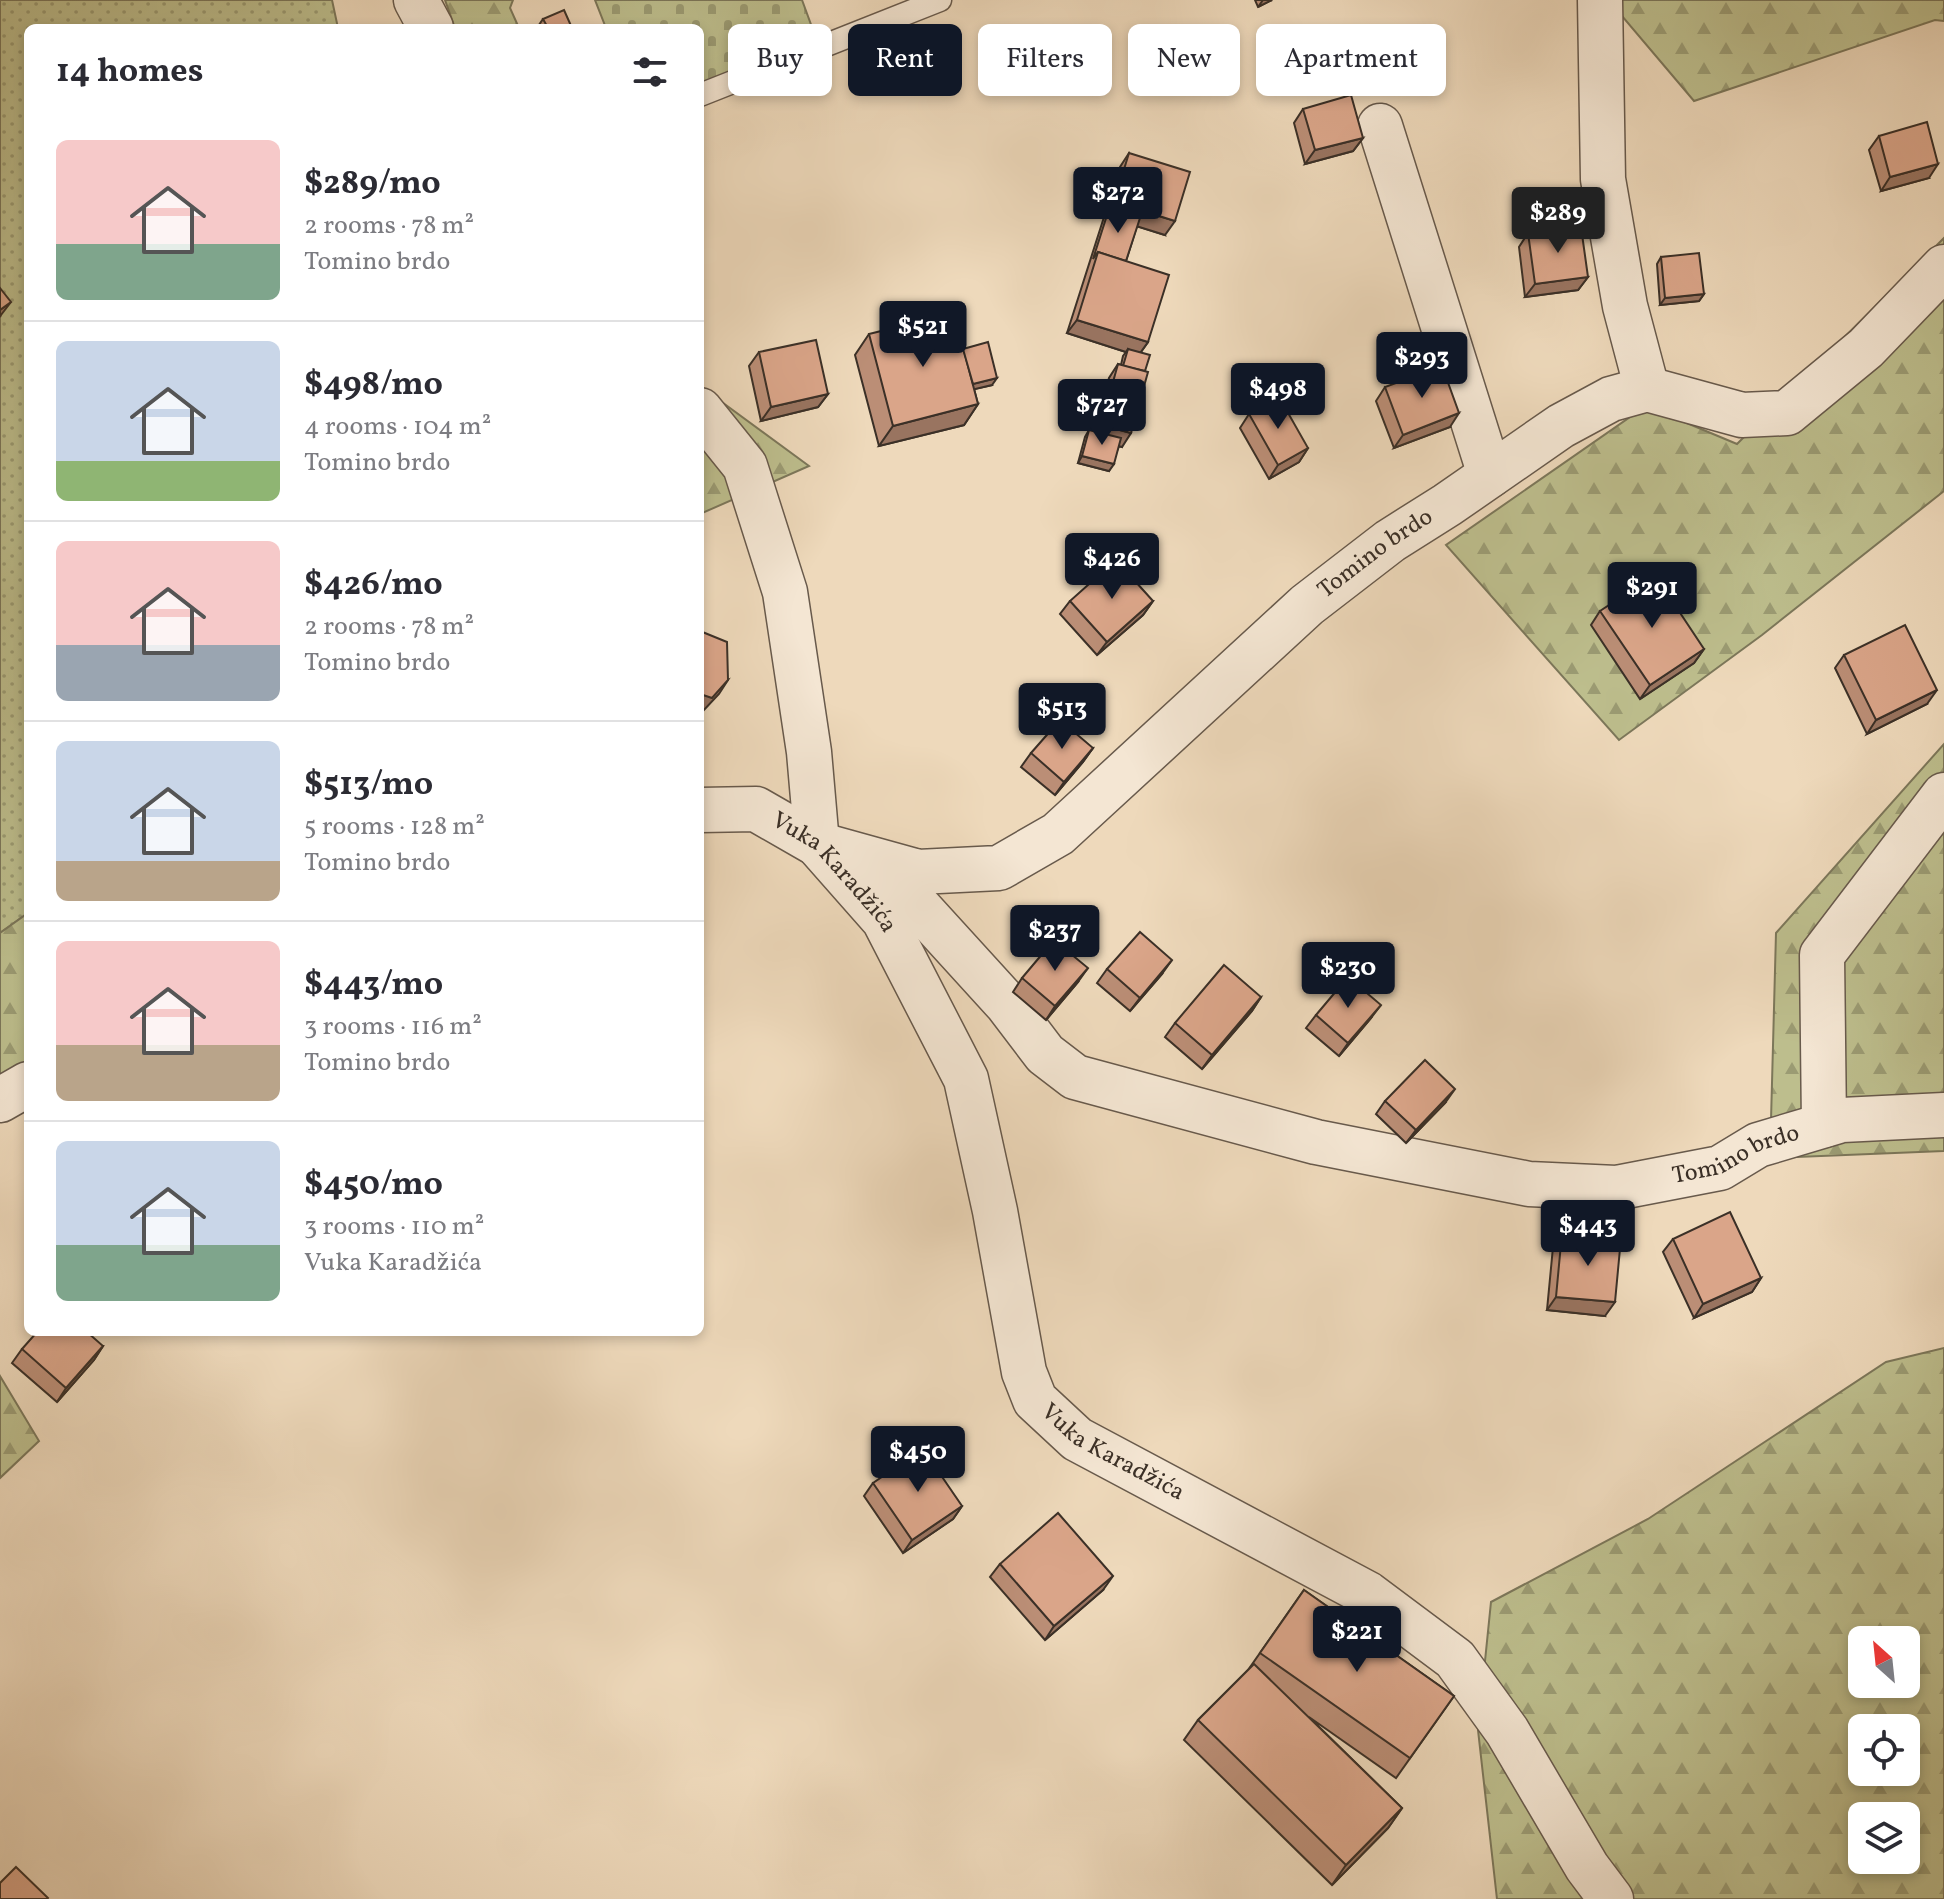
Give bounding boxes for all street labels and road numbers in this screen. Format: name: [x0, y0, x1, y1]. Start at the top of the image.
street label: Tomino brdo: [1311, 501, 1440, 607]
street label: Vuka Karadžića: [765, 804, 905, 939]
street label: Tomino brdo: [1669, 1117, 1804, 1194]
street label: Vuka Karadžića: [1033, 1396, 1190, 1510]

